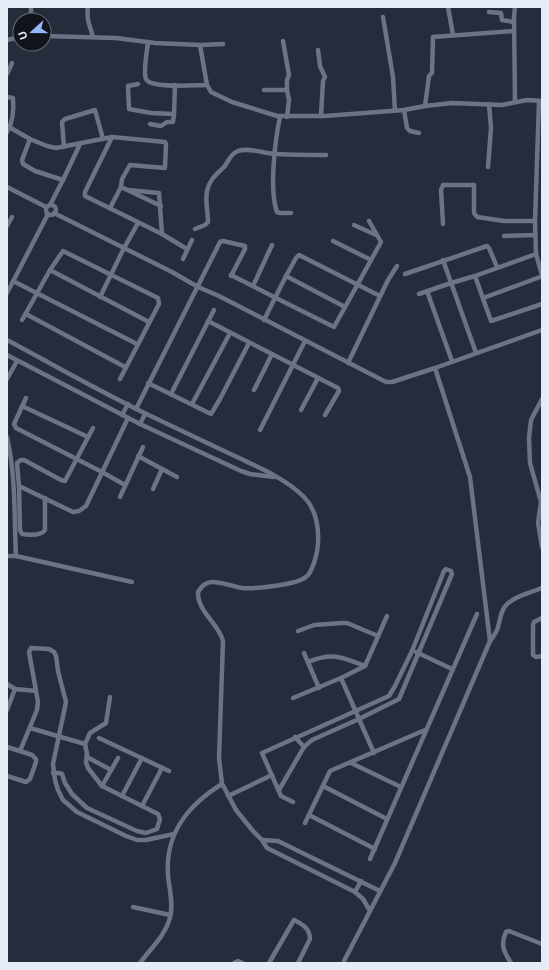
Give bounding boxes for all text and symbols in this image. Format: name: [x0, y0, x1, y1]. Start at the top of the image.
north arrow: [12, 12, 52, 52]
text: U: [16, 30, 30, 41]

